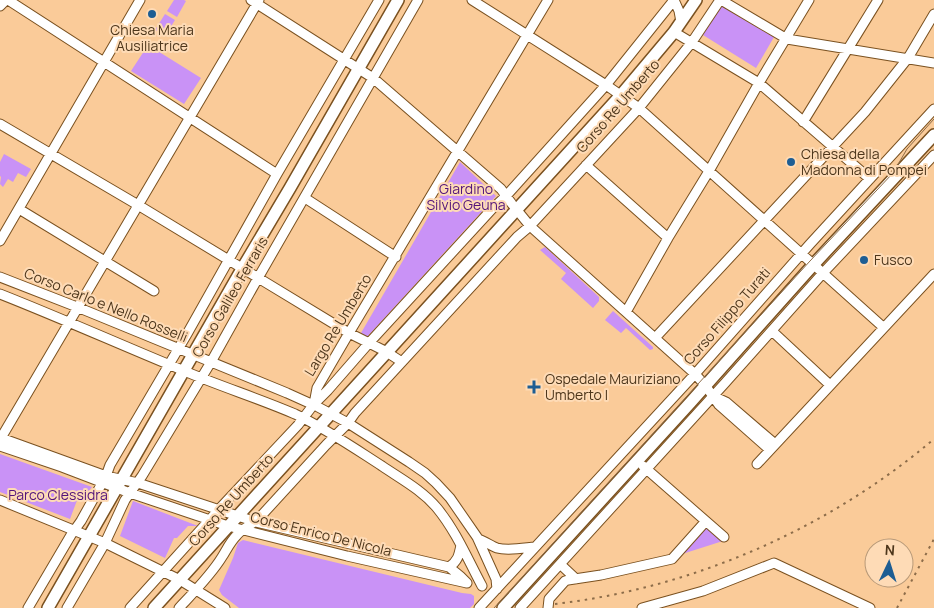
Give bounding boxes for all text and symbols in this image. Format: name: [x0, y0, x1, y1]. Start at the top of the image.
marker: Chiesa Maria Ausiliatrice: [146, 8, 158, 20]
place label: Chiesa Maria Ausiliatrice: [110, 20, 194, 55]
street label: Corso Re Umberto: [572, 55, 664, 156]
place label: Chiesa della Madonna di Pompei: [801, 144, 927, 179]
marker: Chiesa della Madonna di Pompei: [785, 156, 797, 168]
park label: Giardino Silvio Geuna: [426, 179, 506, 214]
street label: Corso Galileo Ferraris: [187, 233, 272, 361]
place label: Fusco: [874, 250, 913, 269]
marker: Fusco: [858, 254, 870, 266]
street label: Corso Carlo e Nello Rosselli: [22, 263, 191, 346]
street label: Corso Filippo Turati: [679, 263, 774, 368]
street label: Largo Re Umberto: [300, 270, 376, 379]
place label: Ospedale Mauriziano Umberto I: [545, 369, 680, 404]
marker: Ospedale Mauriziano Umberto I: [527, 380, 541, 394]
street label: Corso Re Umberto: [184, 449, 277, 550]
park label: Parco Clessidra: [8, 485, 108, 504]
street label: Corso Enrico De Nicola: [249, 507, 394, 560]
north arrow: [864, 538, 914, 588]
text: N: [884, 540, 896, 559]

